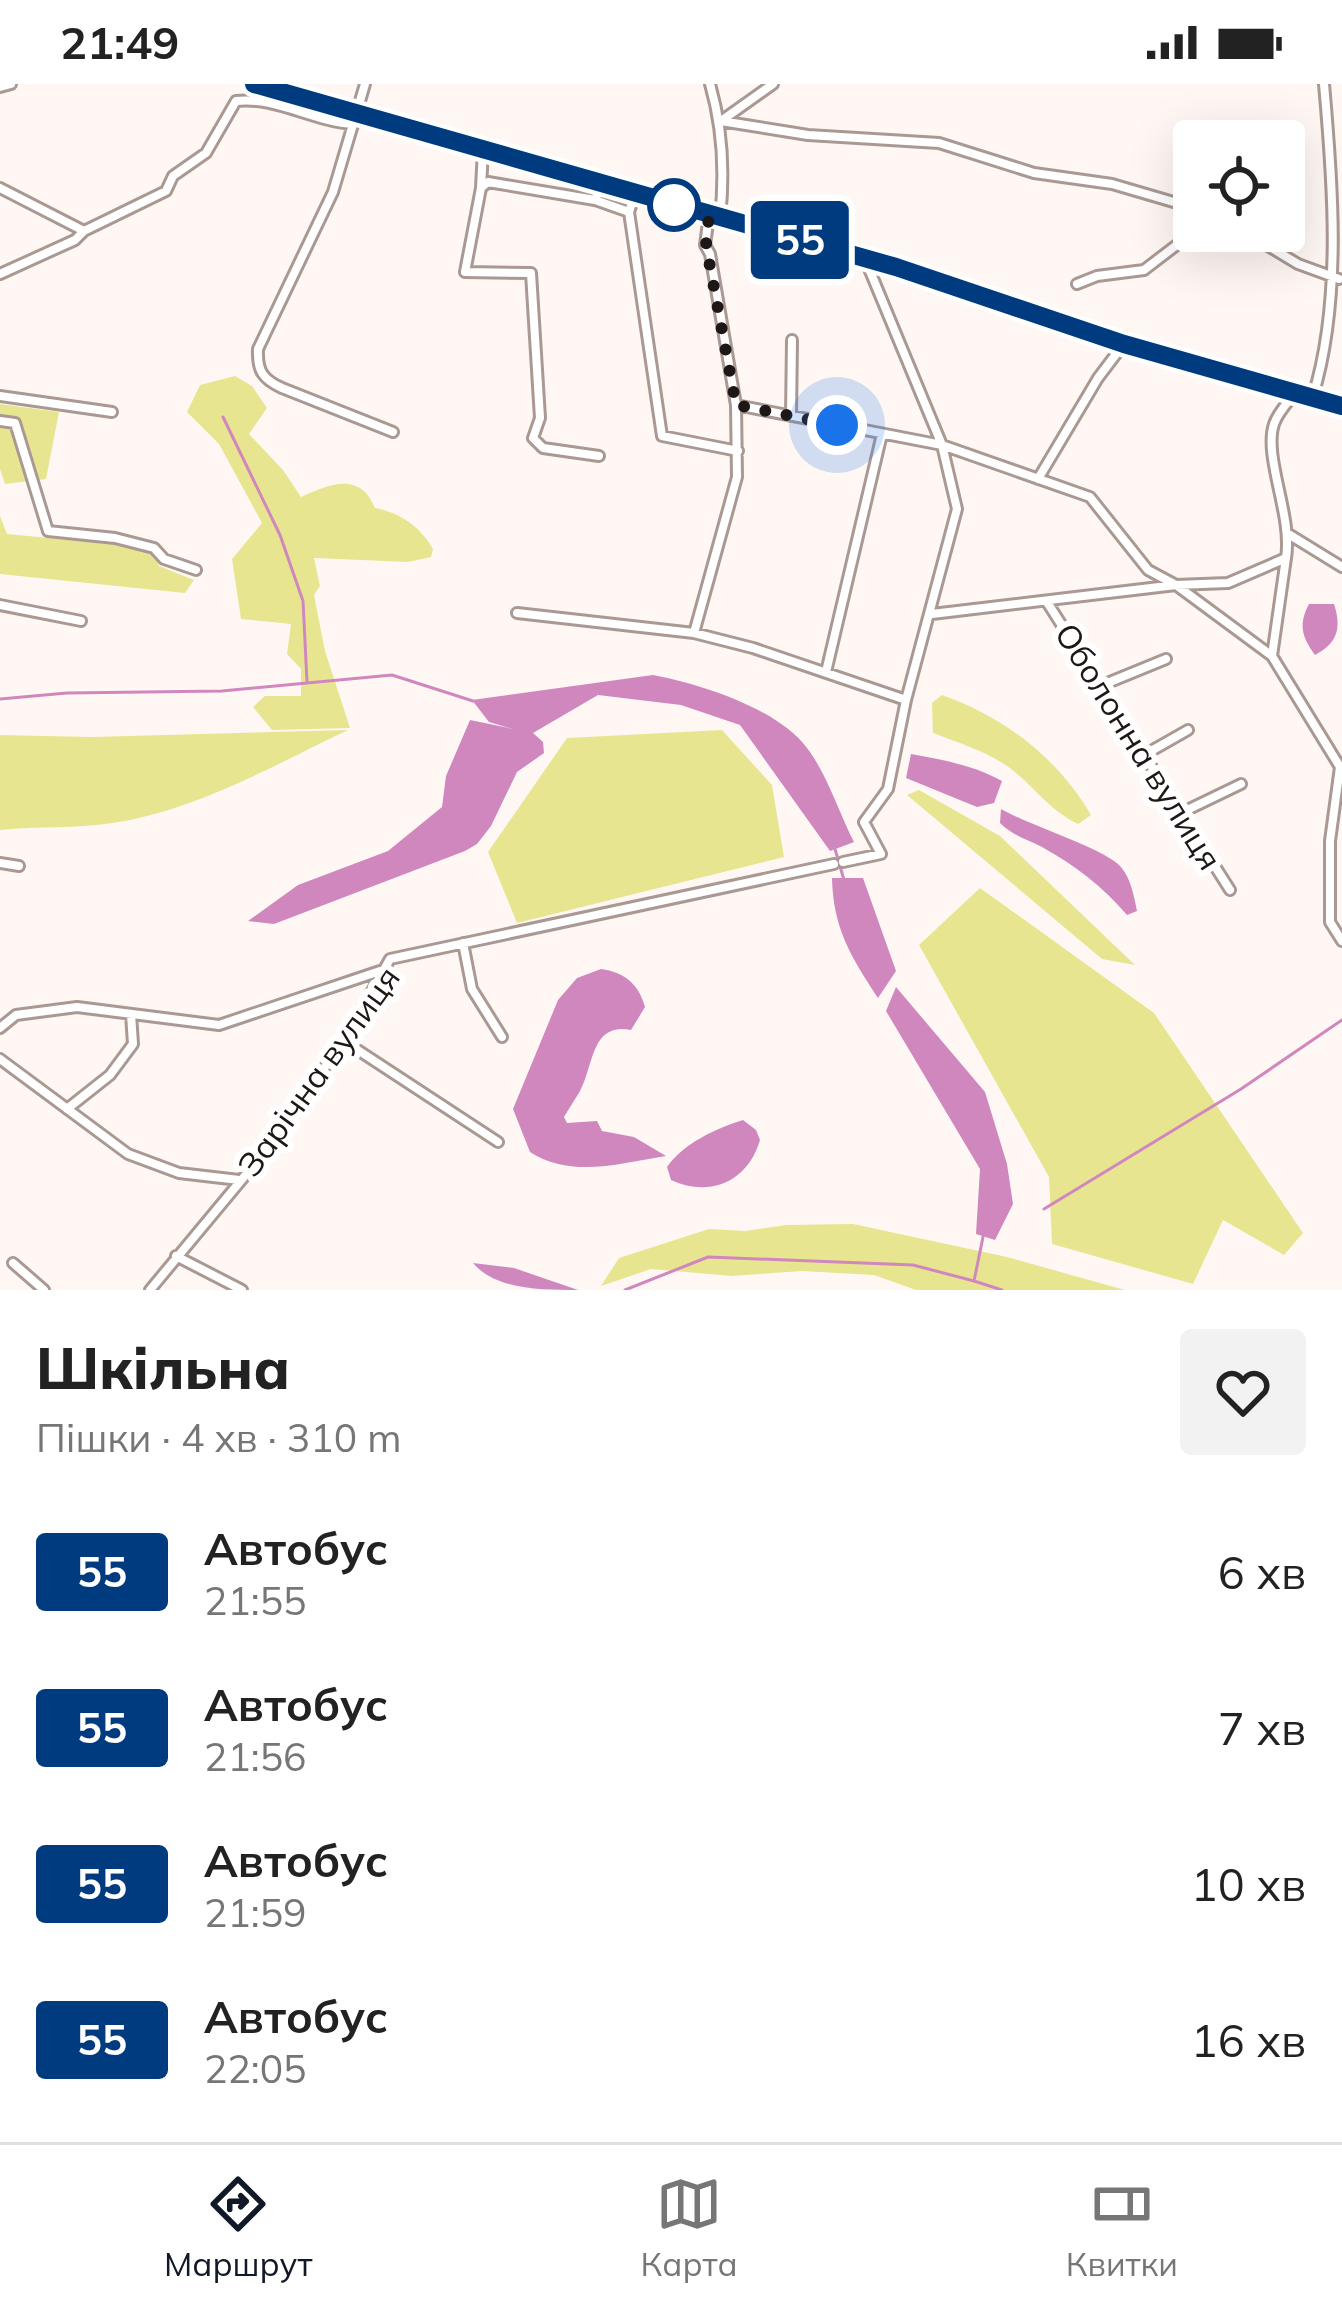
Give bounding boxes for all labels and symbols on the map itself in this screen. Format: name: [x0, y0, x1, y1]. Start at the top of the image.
unlabelled marker: [649, 180, 699, 230]
line badge: 55: [746, 201, 854, 279]
your location: [807, 395, 867, 455]
street label: Оболонна вулиця: [1047, 615, 1231, 877]
street label: Зарічна вулиця: [228, 958, 408, 1184]

